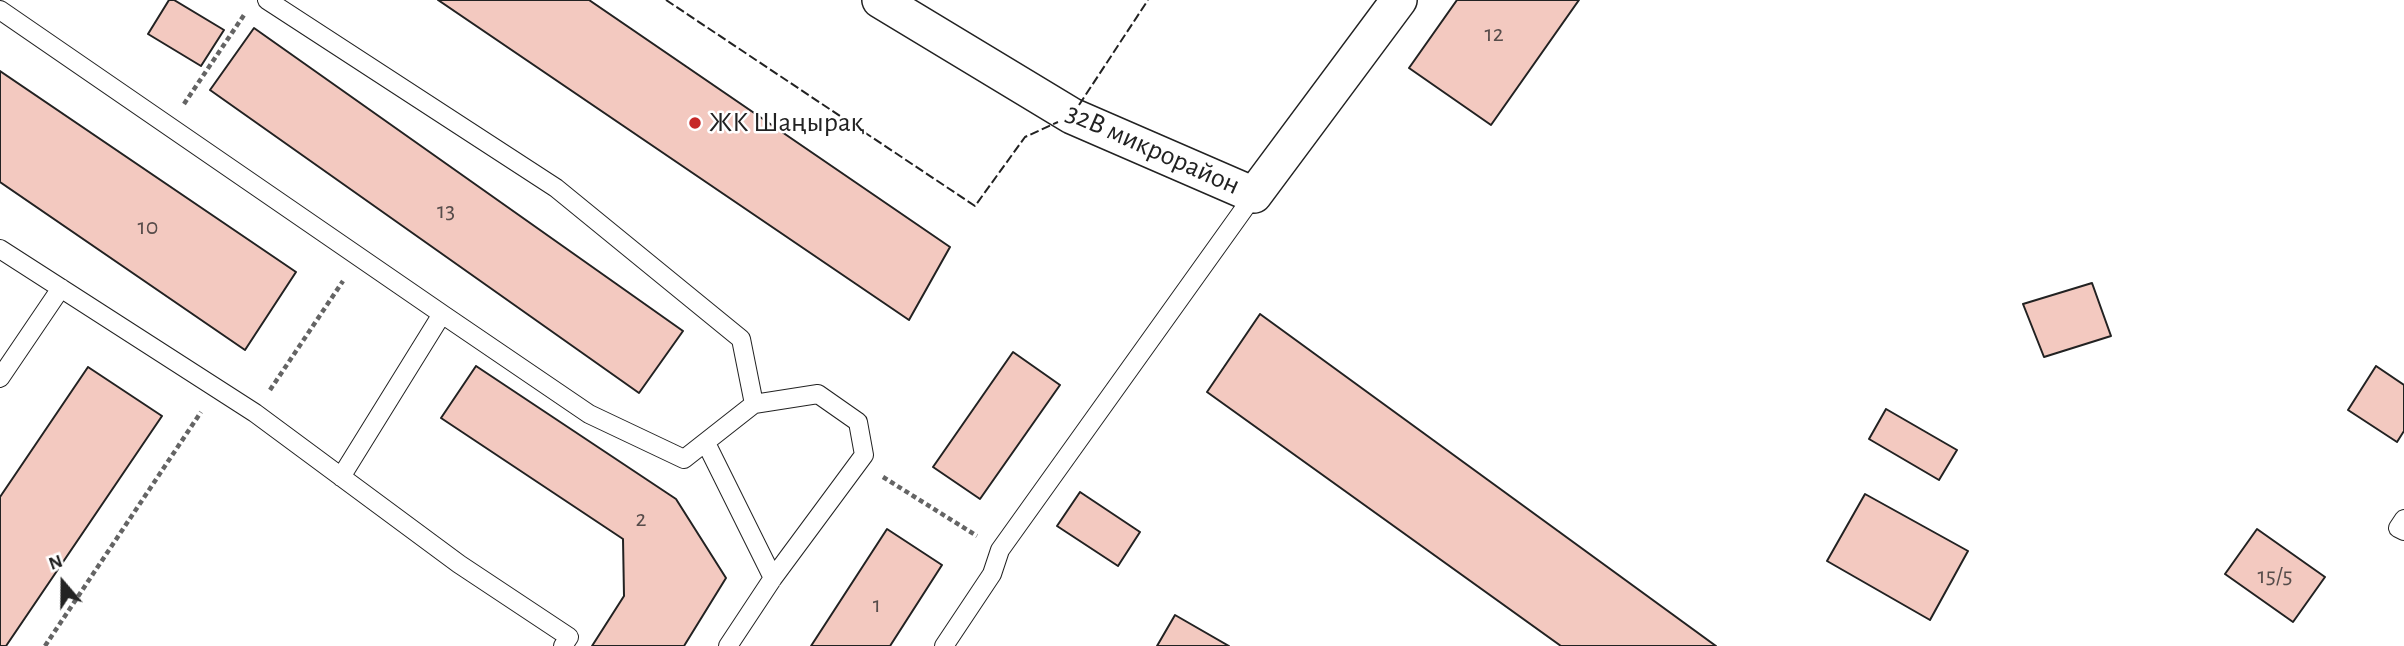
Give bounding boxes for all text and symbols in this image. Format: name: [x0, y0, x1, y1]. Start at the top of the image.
house number: 12: [1484, 20, 1504, 48]
street label: 32В микрорайон: [1061, 96, 1245, 202]
place label: ЖК Шаңырақ: [709, 106, 864, 140]
marker: ЖК Шаңырақ: [687, 115, 703, 131]
house number: 13: [437, 197, 455, 225]
house number: 10: [138, 213, 158, 241]
house number: 2: [636, 505, 646, 533]
north arrow: [28, 548, 98, 618]
text: N: [46, 552, 65, 574]
house number: 15/5: [2257, 562, 2293, 590]
house number: 1: [873, 591, 881, 619]

